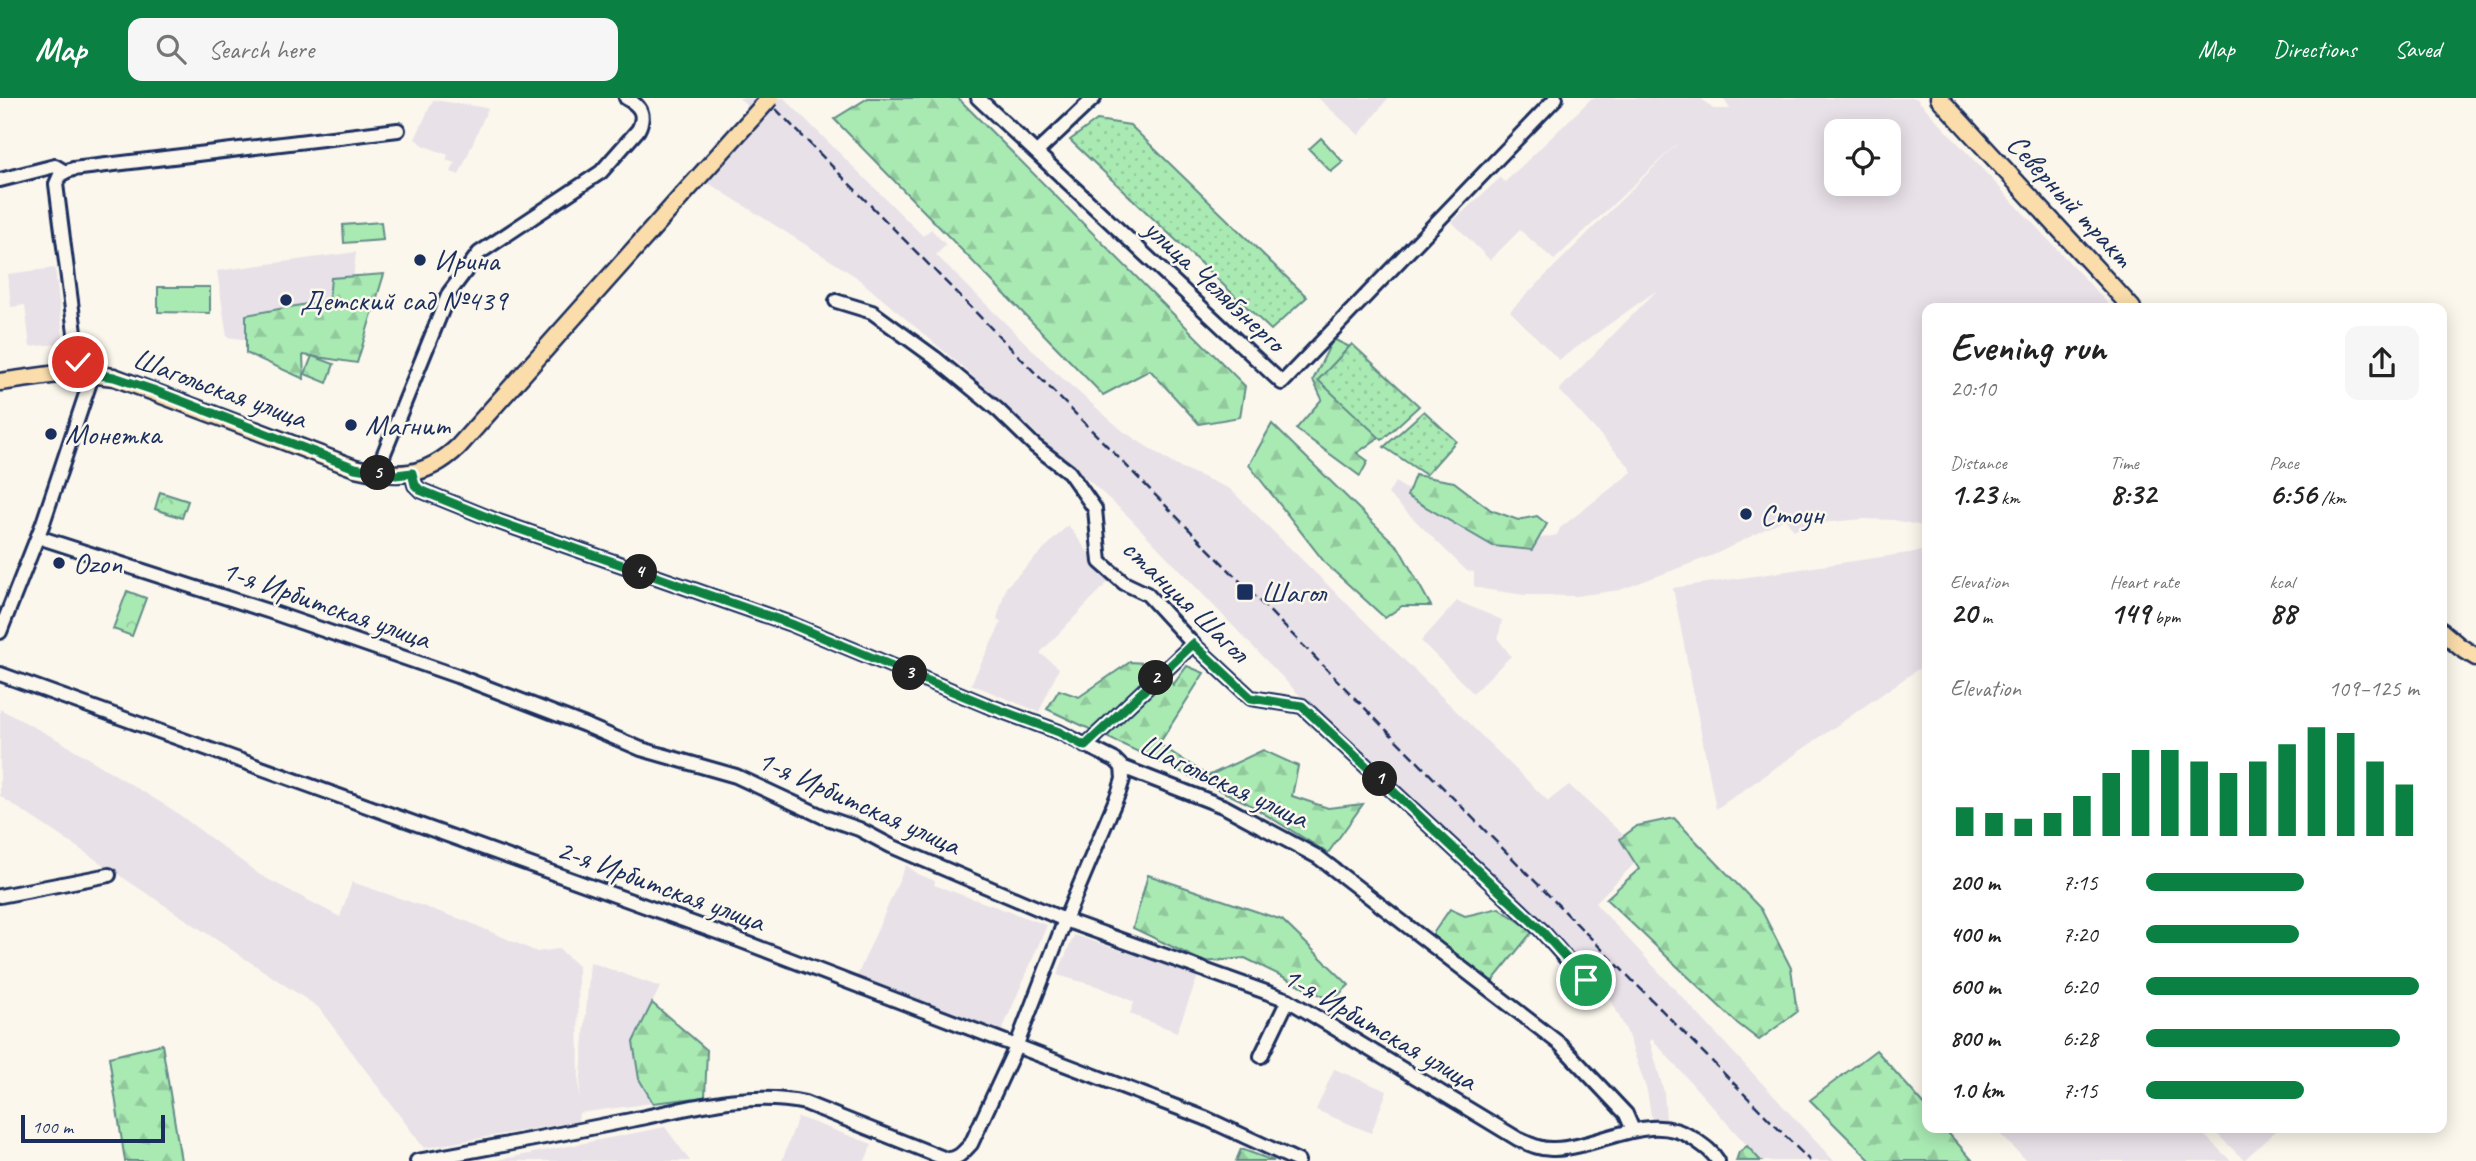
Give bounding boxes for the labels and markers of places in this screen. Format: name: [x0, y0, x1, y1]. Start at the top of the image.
place label: Ирина: [434, 241, 501, 279]
marker: Ирина: [412, 252, 428, 268]
place label: Детский сад №439: [300, 281, 510, 319]
marker: Детский сад №439: [278, 292, 294, 308]
pin: [48, 332, 108, 392]
place label: Магнит: [365, 406, 451, 444]
place label: Монетка: [65, 415, 164, 453]
marker: Магнит: [343, 417, 359, 433]
marker: Монетка: [43, 426, 59, 442]
pin: 5: [360, 456, 396, 490]
place label: Стоун: [1760, 495, 1825, 533]
marker: Стоун: [1738, 506, 1754, 522]
place label: Ozon: [73, 544, 123, 582]
pin: 4: [622, 554, 658, 589]
marker: Ozon: [51, 555, 67, 571]
place label: Шагол: [1261, 573, 1328, 611]
marker: Шагол: [1235, 582, 1255, 602]
pin: 3: [892, 656, 928, 690]
pin: 2: [1138, 660, 1174, 696]
pin: 1: [1362, 762, 1398, 796]
pin: [1556, 950, 1616, 1010]

